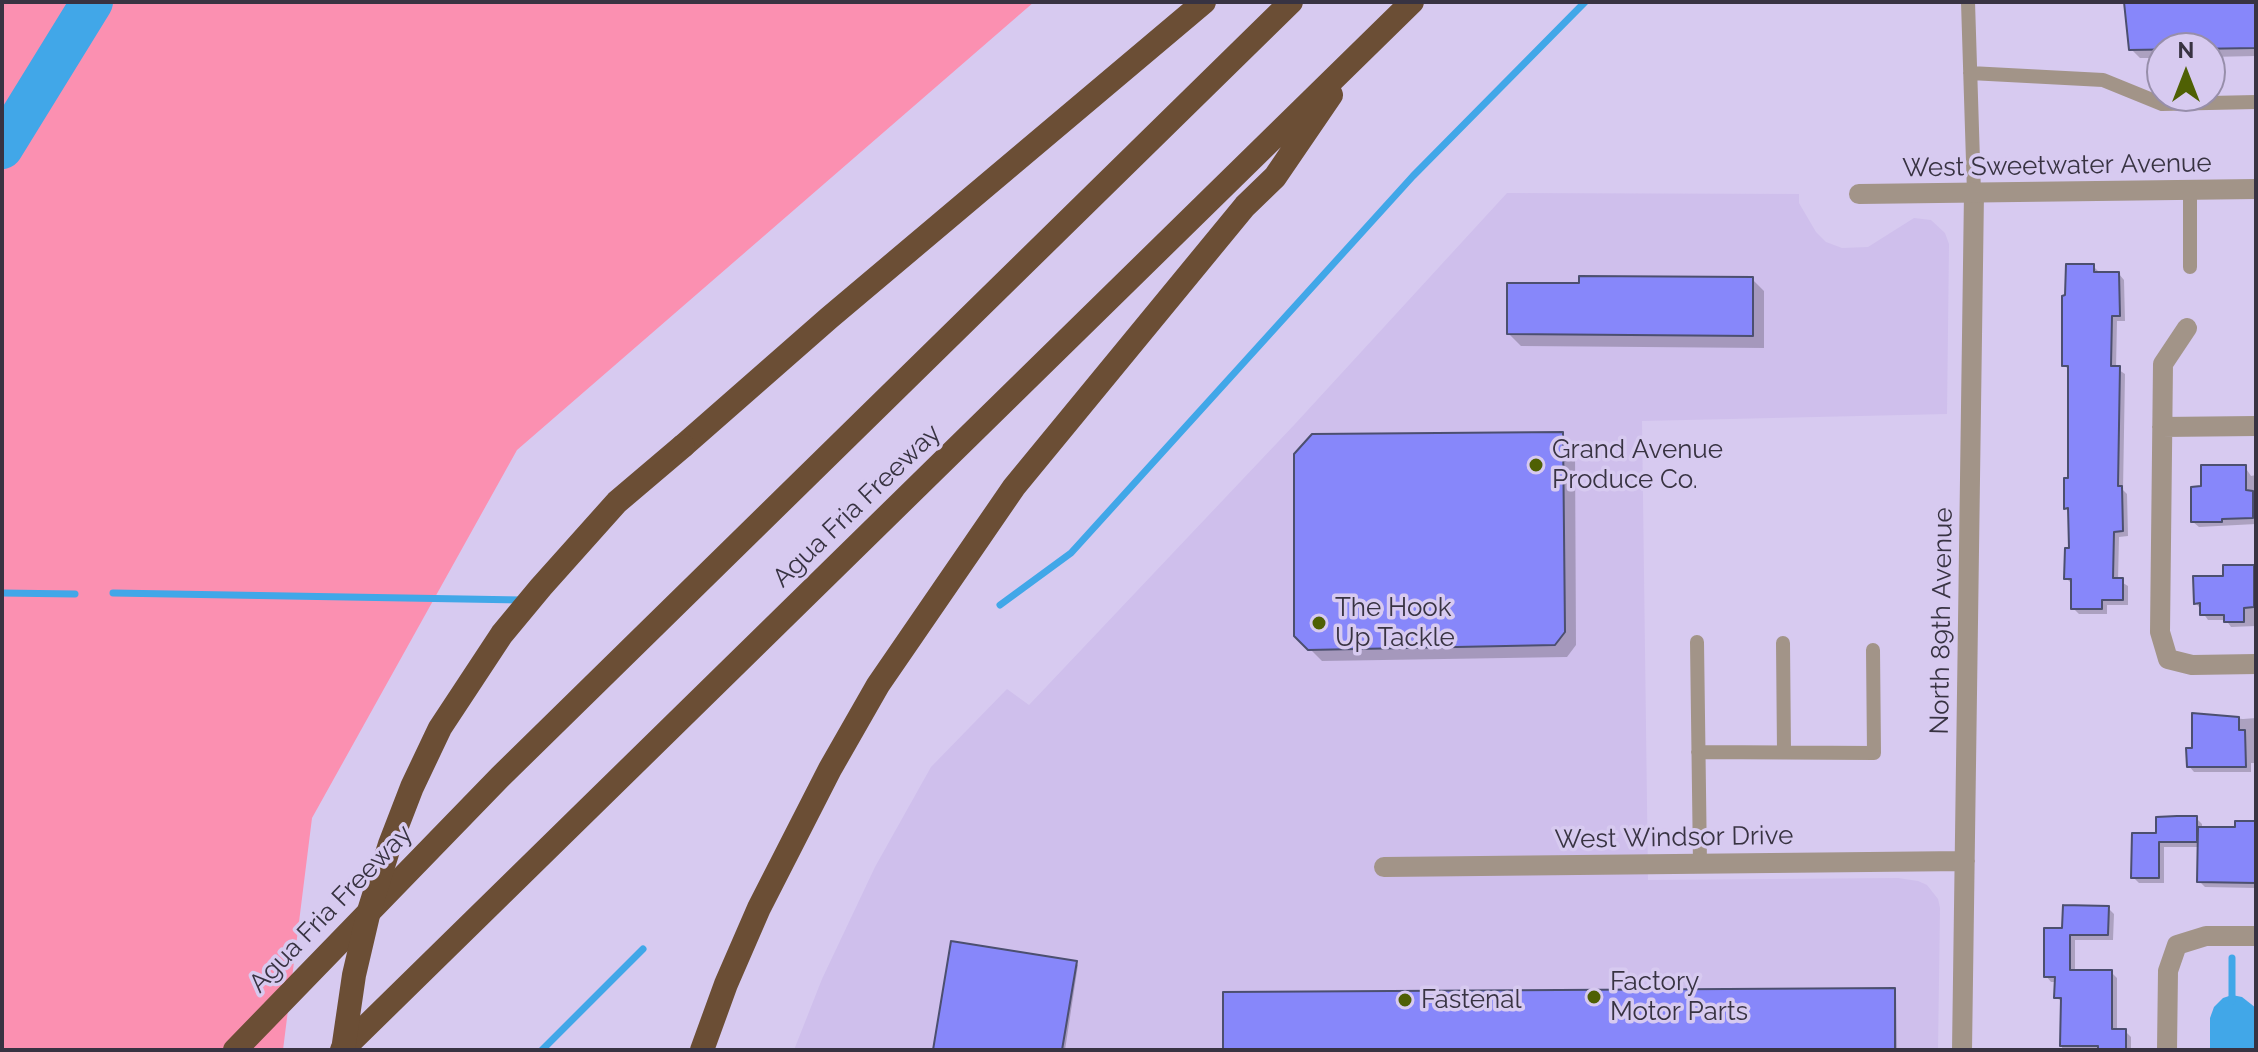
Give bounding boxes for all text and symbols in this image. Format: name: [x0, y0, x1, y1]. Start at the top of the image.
north arrow: [2146, 32, 2226, 112]
text: N: [2178, 37, 2194, 63]
street label: West Sweetwater Avenue: [1902, 148, 2212, 184]
street label: Agua Fria Freeway: [767, 418, 947, 594]
place label: Grand Avenue Produce Co.: [1552, 434, 1723, 496]
marker: Grand Avenue Produce Co.: [1527, 456, 1545, 474]
street label: North 89th Avenue: [1924, 507, 1960, 735]
place label: The Hook Up Tackle: [1335, 592, 1455, 654]
marker: The Hook Up Tackle: [1310, 614, 1328, 632]
street label: Agua Fria Freeway: [243, 819, 419, 999]
street label: West Windsor Drive: [1554, 820, 1794, 856]
place label: Factory Motor Parts: [1610, 966, 1748, 1028]
place label: Fastenal: [1421, 984, 1521, 1016]
marker: Factory Motor Parts: [1585, 988, 1603, 1006]
marker: Fastenal: [1396, 991, 1414, 1009]

